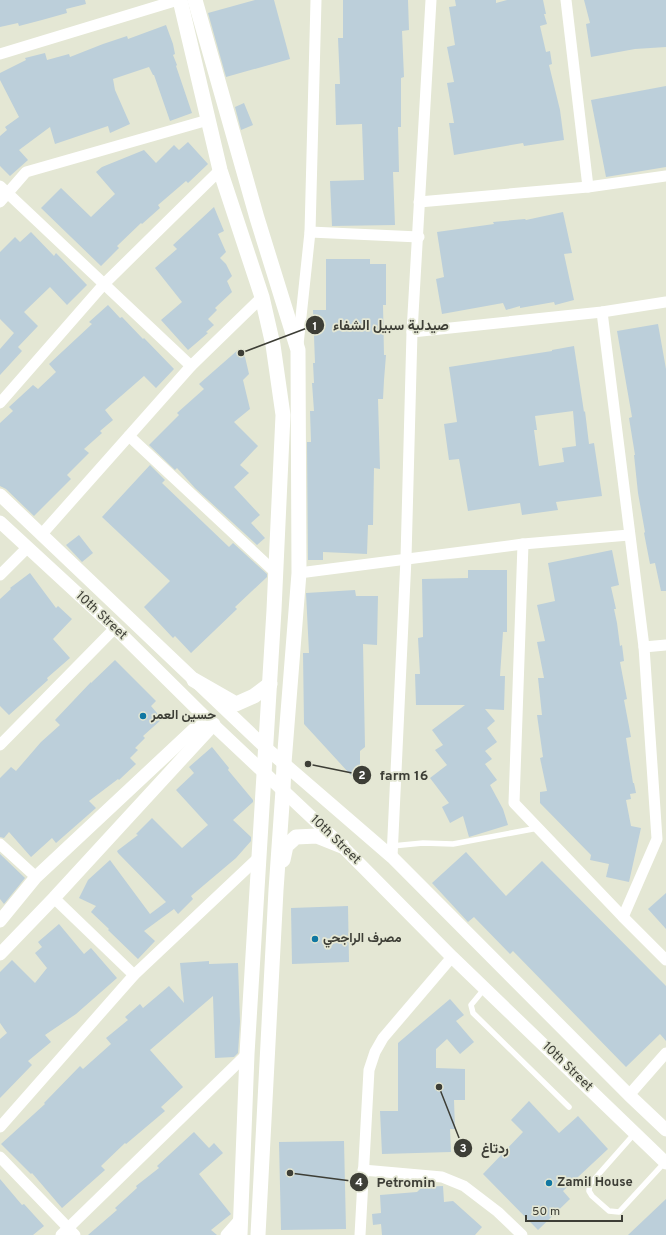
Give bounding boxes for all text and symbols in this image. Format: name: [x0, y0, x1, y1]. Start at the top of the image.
callout: صيدلية سبيل الشفاء: [305, 312, 457, 338]
text: صيدلية سبيل الشفاء: [333, 318, 449, 335]
text: 1: [313, 319, 317, 335]
street label: 10th Street: [72, 588, 130, 644]
place label: حسين العمر: [150, 708, 216, 724]
marker: حسين العمر: [138, 711, 148, 721]
callout: farm 16: [352, 762, 437, 788]
text: 2: [358, 768, 366, 784]
text: farm 16: [380, 768, 428, 785]
street label: 10th Street: [306, 812, 364, 868]
place label: مصرف الراجحي: [323, 931, 401, 948]
marker: مصرف الراجحي: [310, 934, 320, 944]
street label: 10th Street: [538, 1039, 596, 1095]
callout: ردتاغ: [453, 1135, 517, 1161]
text: 3: [459, 1141, 467, 1157]
text: ردتاغ: [481, 1141, 509, 1158]
callout: Petromin: [349, 1169, 444, 1195]
text: 4: [355, 1175, 363, 1191]
text: Petromin: [376, 1175, 436, 1192]
place label: Zamil House: [557, 1175, 633, 1191]
marker: Zamil House: [544, 1178, 554, 1188]
scale bar: [526, 1197, 622, 1223]
text: 50 m: [532, 1204, 560, 1220]

